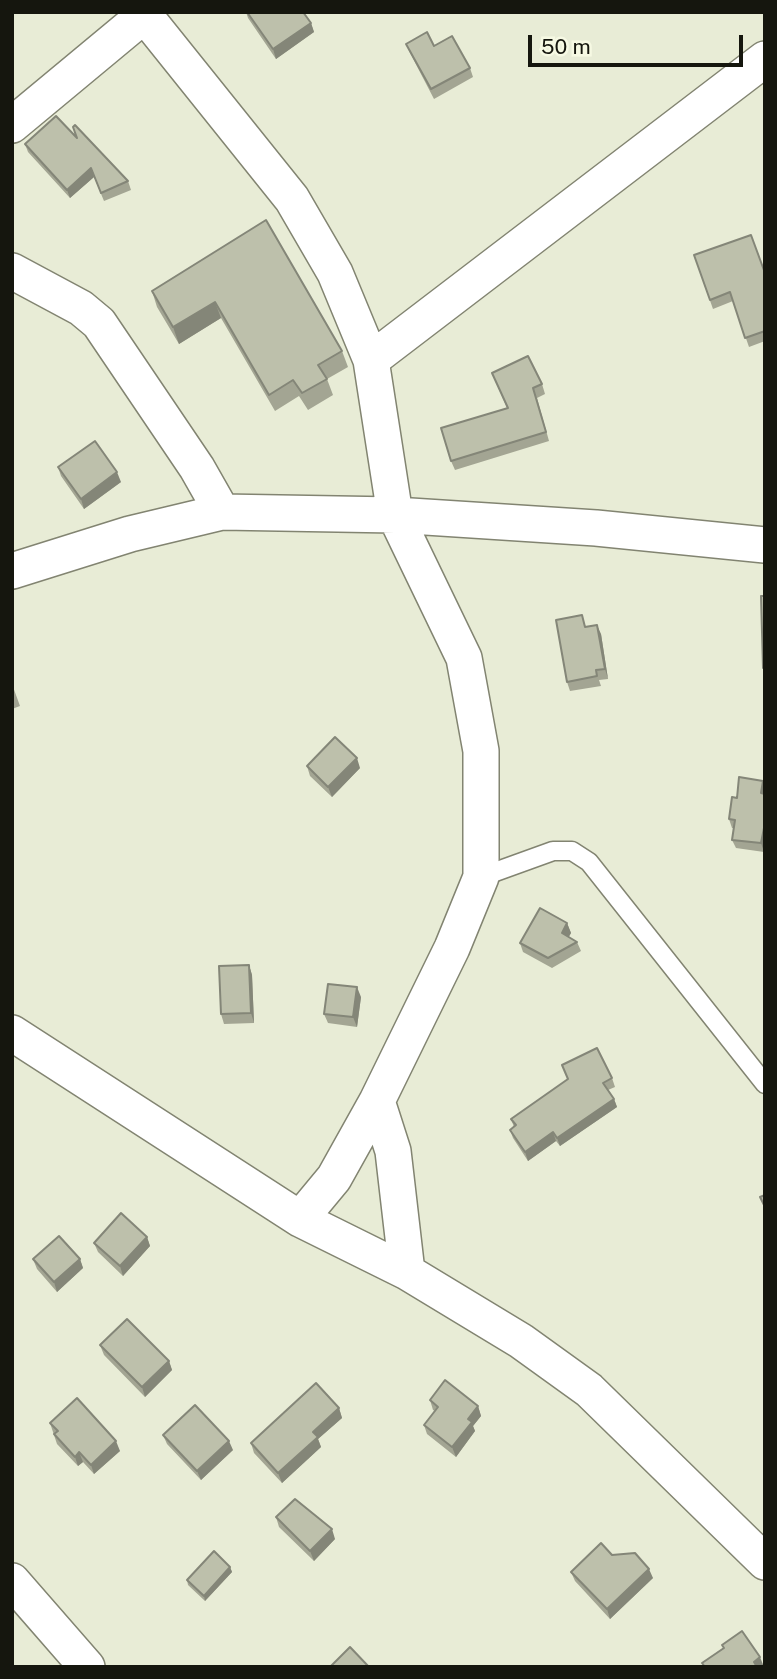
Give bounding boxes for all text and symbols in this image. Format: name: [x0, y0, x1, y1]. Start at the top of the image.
scale bar: [532, 21, 747, 65]
text: 50 m: [541, 34, 591, 59]

